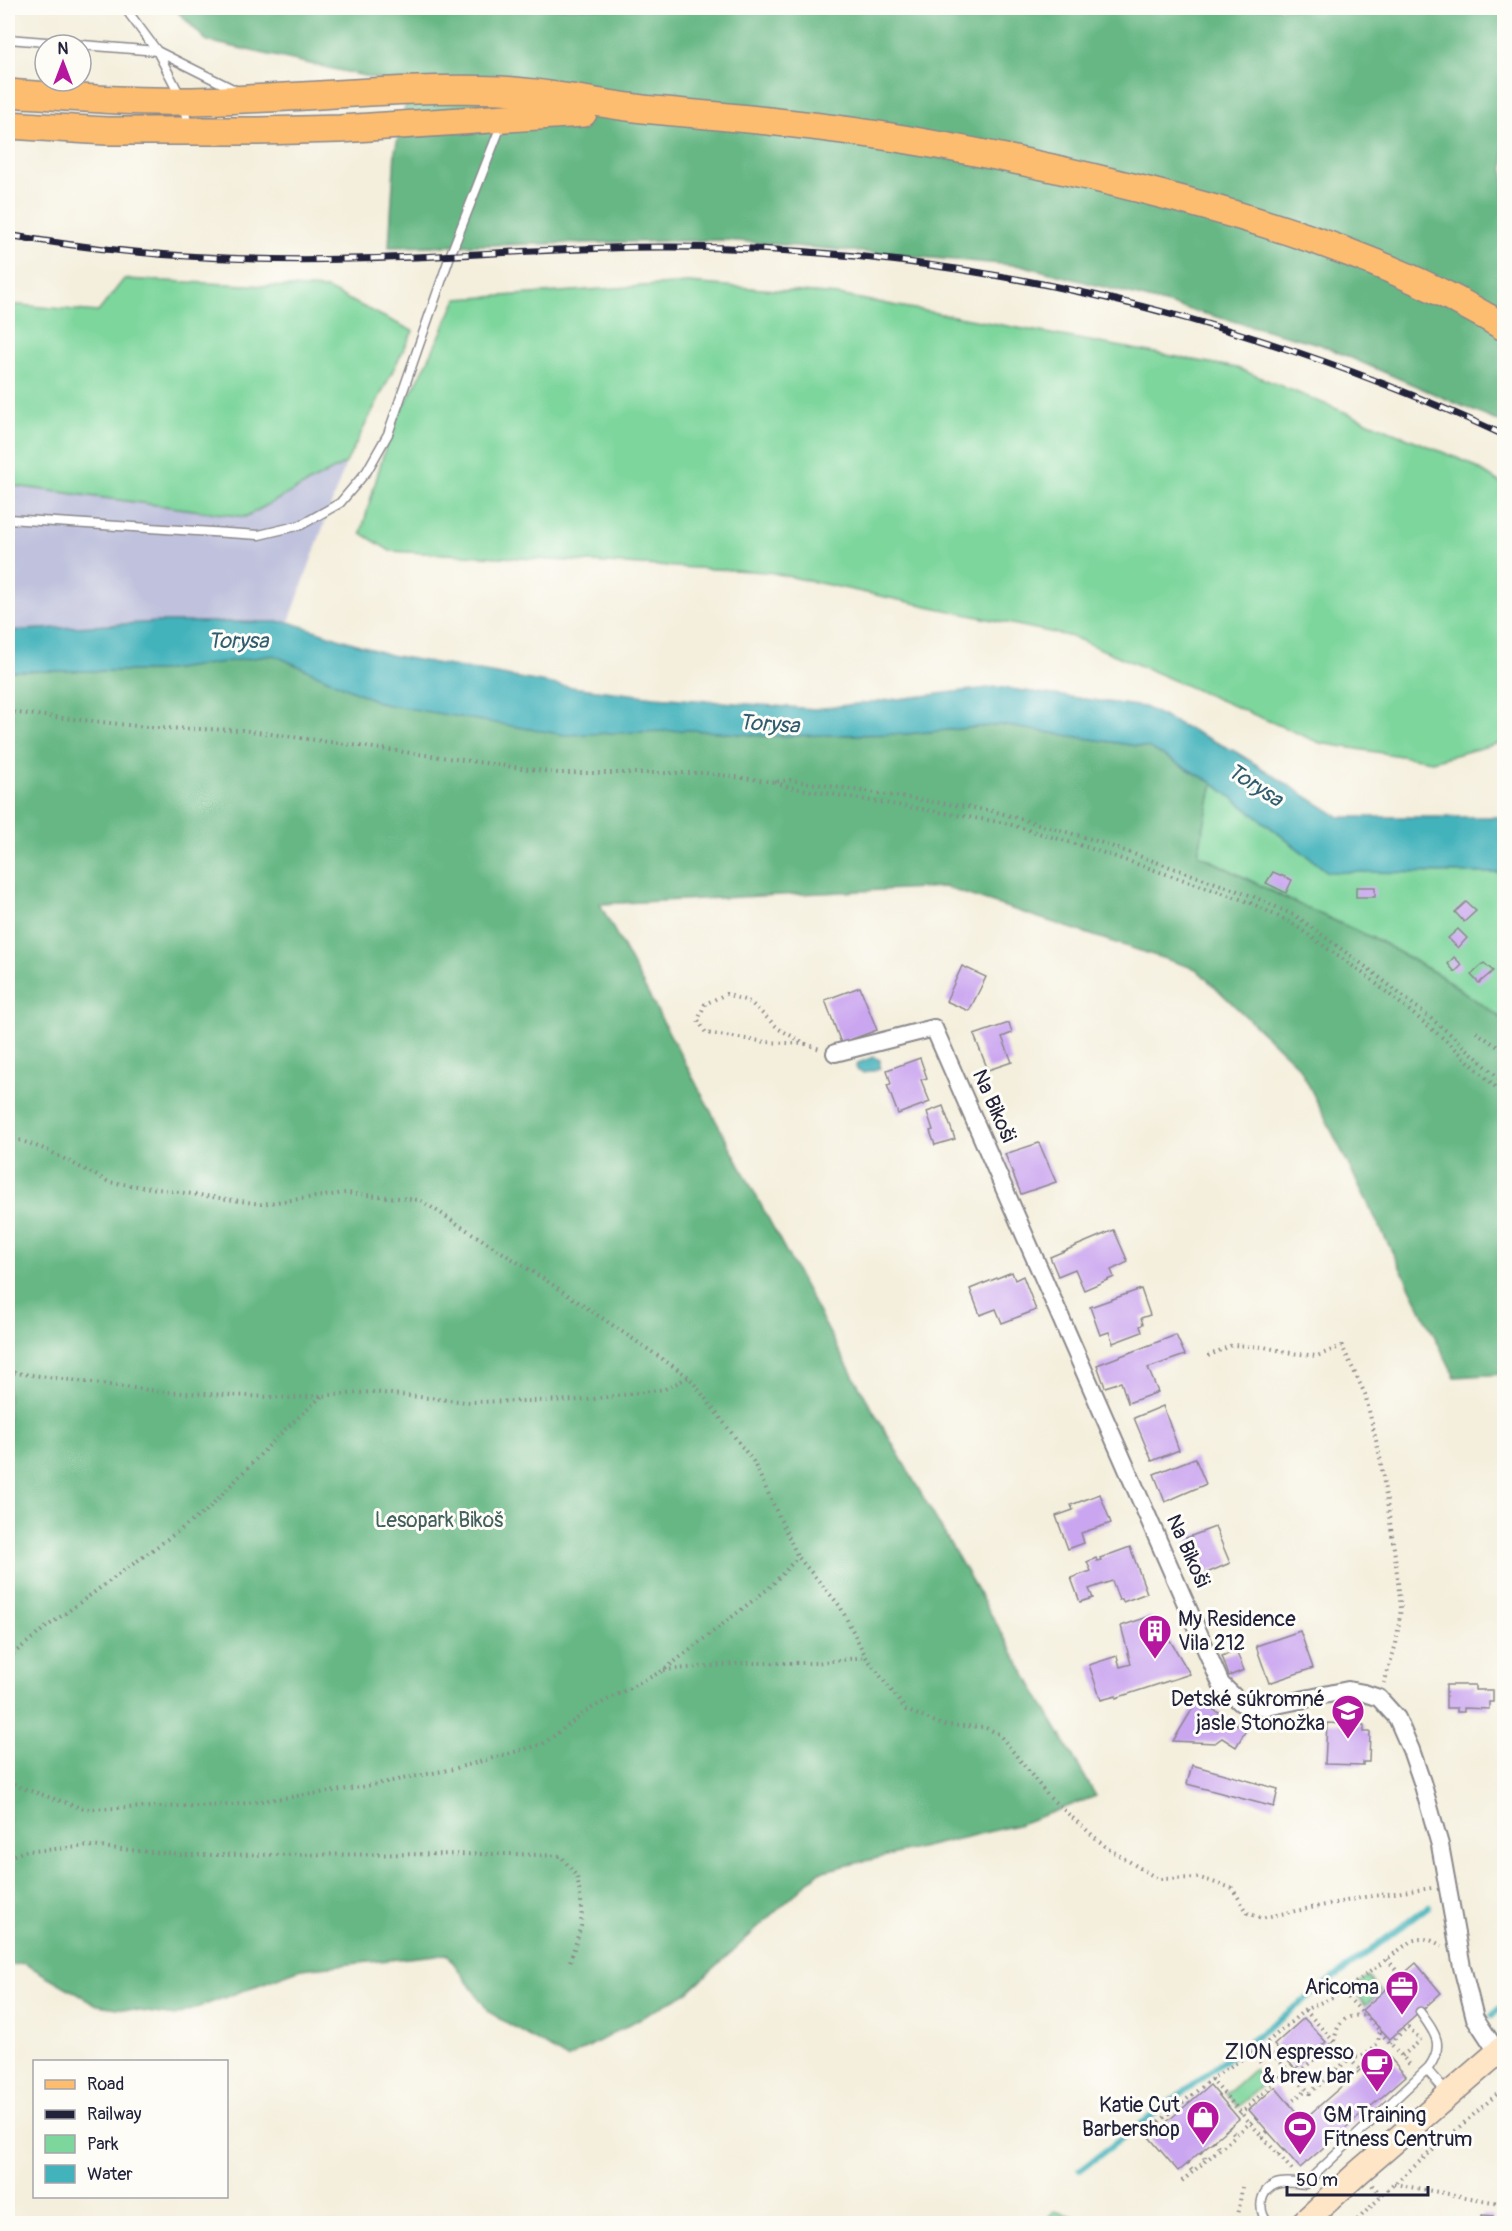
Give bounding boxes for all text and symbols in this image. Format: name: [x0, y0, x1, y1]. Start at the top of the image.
north arrow: [33, 33, 93, 93]
text: N: [58, 39, 69, 59]
water label: Torysa: [208, 627, 270, 655]
water label: Torysa: [738, 708, 802, 740]
water label: Torysa: [1222, 757, 1289, 814]
street label: Na Bikoši: [966, 1065, 1022, 1147]
park label: Lesopark Bikoš: [375, 1507, 504, 1534]
street label: Na Bikoši: [1160, 1510, 1216, 1592]
place label: My Residence Vila 212: [1178, 1606, 1296, 1657]
building icon: My Residence Vila 212: [1137, 1613, 1173, 1660]
place label: Detské súkromné jasle Stonožka: [1171, 1686, 1325, 1737]
school or university icon: Detské súkromné jasle Stonožka: [1330, 1693, 1366, 1740]
office icon: Aricoma: [1384, 1969, 1420, 2016]
place label: Aricoma: [1304, 1974, 1379, 2001]
place label: ZION espresso & brew bar: [1225, 2039, 1355, 2090]
cafe icon: ZION espresso & brew bar: [1359, 2046, 1395, 2093]
legend: [33, 2060, 228, 2198]
text: Road: [87, 2073, 124, 2096]
place label: Katie Cut Barbershop: [1082, 2092, 1181, 2143]
shop icon: Katie Cut Barbershop: [1185, 2099, 1221, 2146]
place label: GM Training Fitness Centrum: [1323, 2102, 1473, 2153]
text: Railway: [87, 2103, 142, 2126]
sports icon: GM Training Fitness Centrum: [1282, 2109, 1318, 2156]
text: Park: [87, 2133, 119, 2156]
scale bar: [1287, 2159, 1428, 2197]
text: Water: [87, 2163, 133, 2186]
text: 50 m: [1296, 2169, 1338, 2192]

